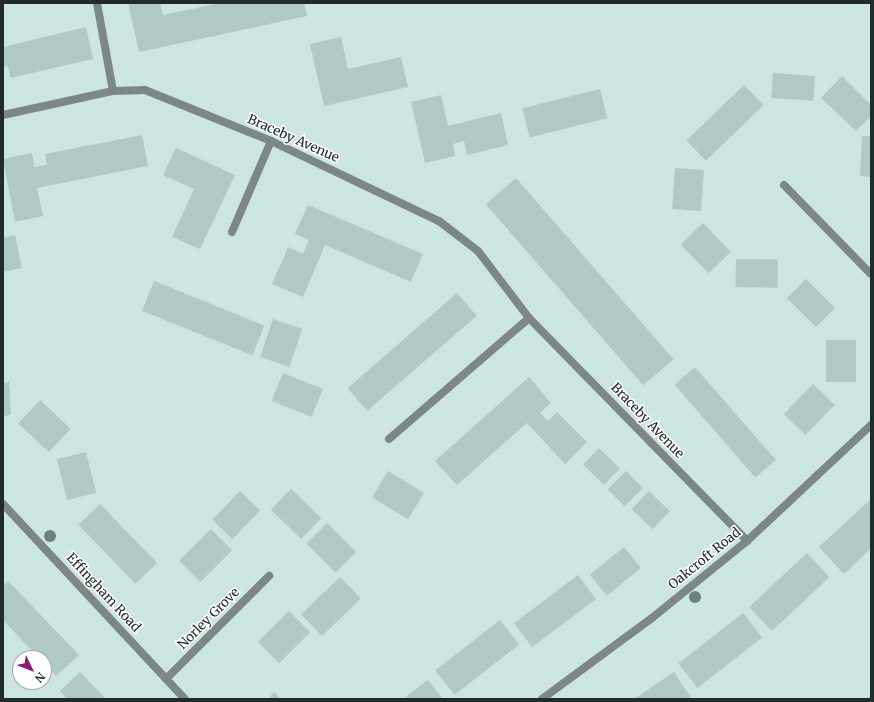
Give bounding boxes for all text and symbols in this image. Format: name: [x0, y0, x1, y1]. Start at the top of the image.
street label: Braceby Avenue: [245, 112, 341, 166]
street label: Braceby Avenue: [607, 380, 687, 462]
street label: Oakcroft Road: [666, 525, 744, 593]
street label: Effingham Road: [63, 550, 143, 636]
street label: Norley Grove: [175, 585, 243, 653]
north arrow: [12, 650, 52, 690]
text: N: [32, 670, 48, 685]

